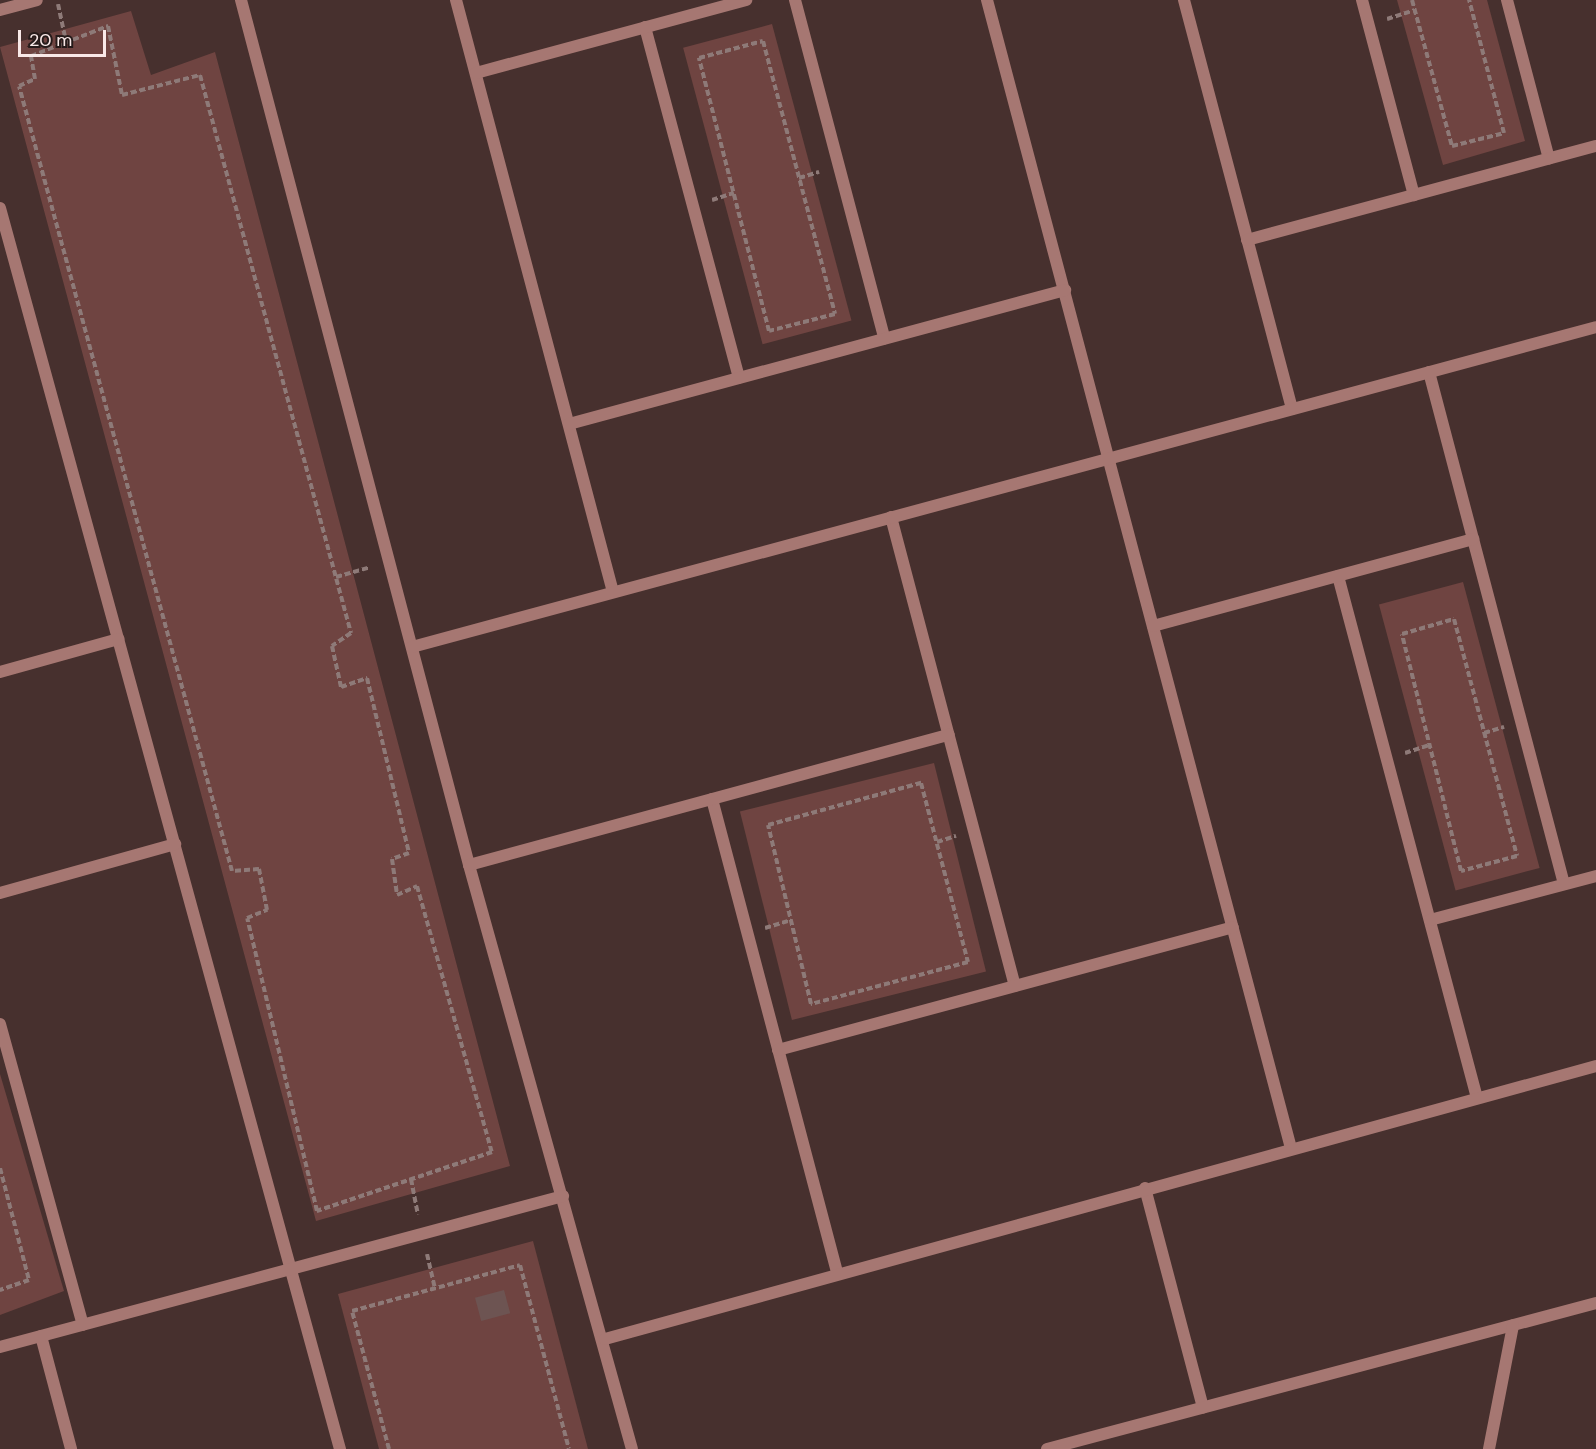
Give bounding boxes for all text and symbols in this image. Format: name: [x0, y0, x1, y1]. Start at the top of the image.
scale bar: [21, 18, 110, 56]
text: 20 m: [29, 28, 72, 52]

